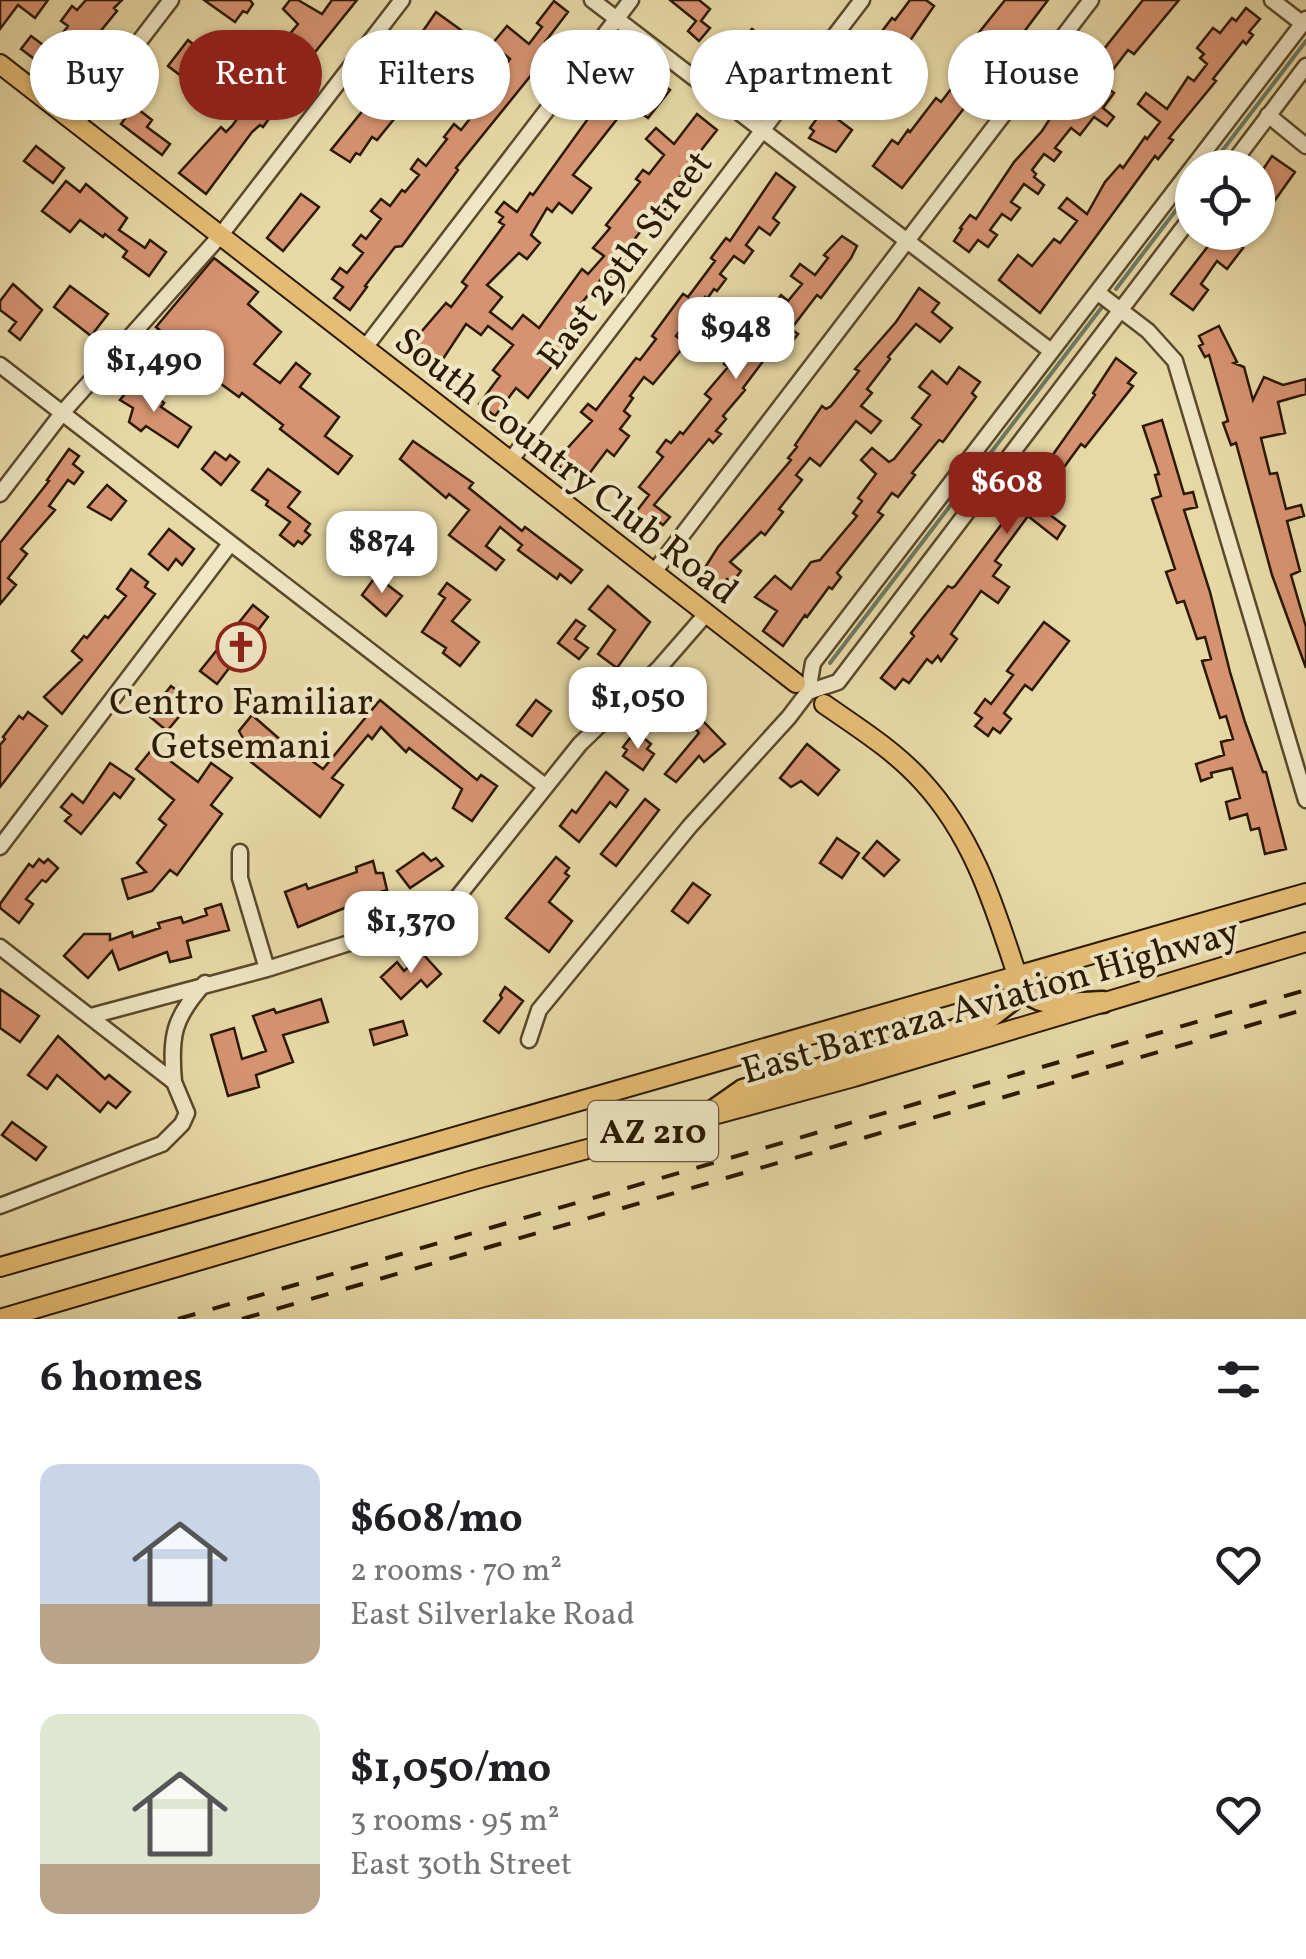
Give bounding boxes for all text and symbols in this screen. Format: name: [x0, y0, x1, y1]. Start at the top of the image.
chip: Buy: [30, 30, 159, 120]
chip: Rent: [179, 30, 322, 120]
chip: Filters: [342, 30, 510, 120]
chip: New: [530, 30, 670, 120]
chip: Apartment: [690, 30, 928, 120]
chip: House: [948, 30, 1114, 120]
street label: East 29th Street: [527, 141, 727, 382]
map controls: [1175, 150, 1275, 250]
button: locate: [1175, 150, 1275, 250]
pin: $948: [677, 297, 795, 382]
text: $948: [700, 307, 772, 351]
street label: South Country Club Road: [382, 317, 748, 619]
pin: $1,490: [73, 330, 235, 415]
text: $1,490: [106, 340, 202, 384]
pin: $608: [948, 452, 1066, 537]
text: $608: [971, 462, 1043, 506]
pin: $874: [323, 511, 441, 596]
text: $874: [348, 521, 416, 565]
church icon: Centro Familiar Getsemani: [215, 621, 267, 673]
pin: $1,050: [557, 667, 719, 752]
text: $1,050: [591, 677, 685, 721]
place label: Centro Familiar Getsemani: [109, 678, 373, 775]
pin: $1,370: [330, 891, 492, 976]
text: $1,370: [366, 901, 456, 945]
street label: East Barraza Aviation Highway: [736, 907, 1246, 1100]
road number: AZ 210: [588, 1101, 718, 1161]
text: 6 homes: [40, 1350, 203, 1409]
icon: filters: [1211, 1352, 1266, 1407]
text: $608/mo: [350, 1491, 523, 1550]
icon: home: [120, 1504, 240, 1624]
icon: heart: [1211, 1537, 1266, 1592]
text: 2 rooms · 70 m²: [350, 1550, 562, 1594]
text: East Silverlake Road: [350, 1594, 635, 1638]
text: $1,050/mo: [350, 1741, 551, 1800]
icon: home: [120, 1754, 240, 1874]
icon: heart: [1211, 1787, 1266, 1842]
text: 3 rooms · 95 m²: [350, 1800, 560, 1844]
text: East 30th Street: [350, 1844, 572, 1888]

